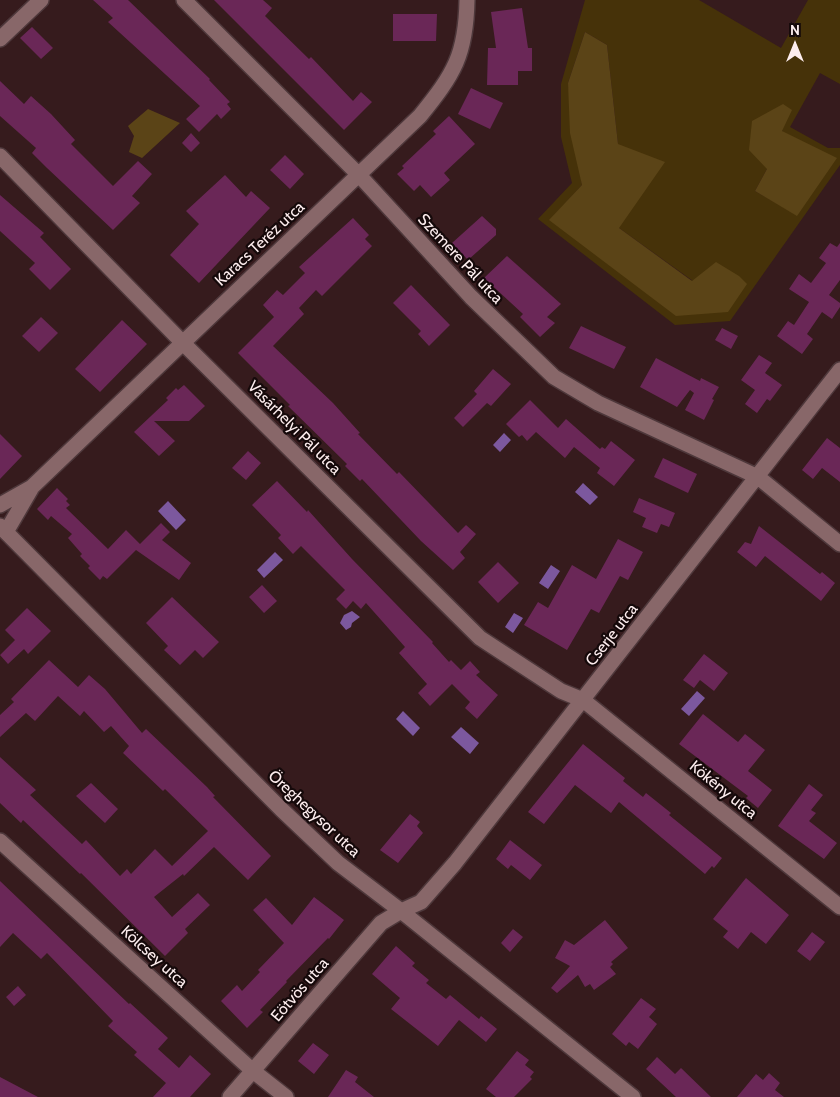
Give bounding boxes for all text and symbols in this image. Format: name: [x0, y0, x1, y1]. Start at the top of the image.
north arrow: [770, 20, 820, 70]
text: N: [790, 21, 800, 39]
street label: Karacs Teréz utca: [211, 198, 309, 290]
street label: Szemere Pál utca: [413, 210, 507, 308]
street label: Vásárhelyi Pál utca: [243, 377, 345, 479]
street label: Cserje utca: [582, 600, 642, 670]
street label: Kökény utca: [685, 757, 761, 823]
street label: Öreghegysor utca: [264, 766, 364, 862]
street label: Kölcsey utca: [117, 922, 191, 992]
street label: Eötvös utca: [267, 954, 333, 1026]

